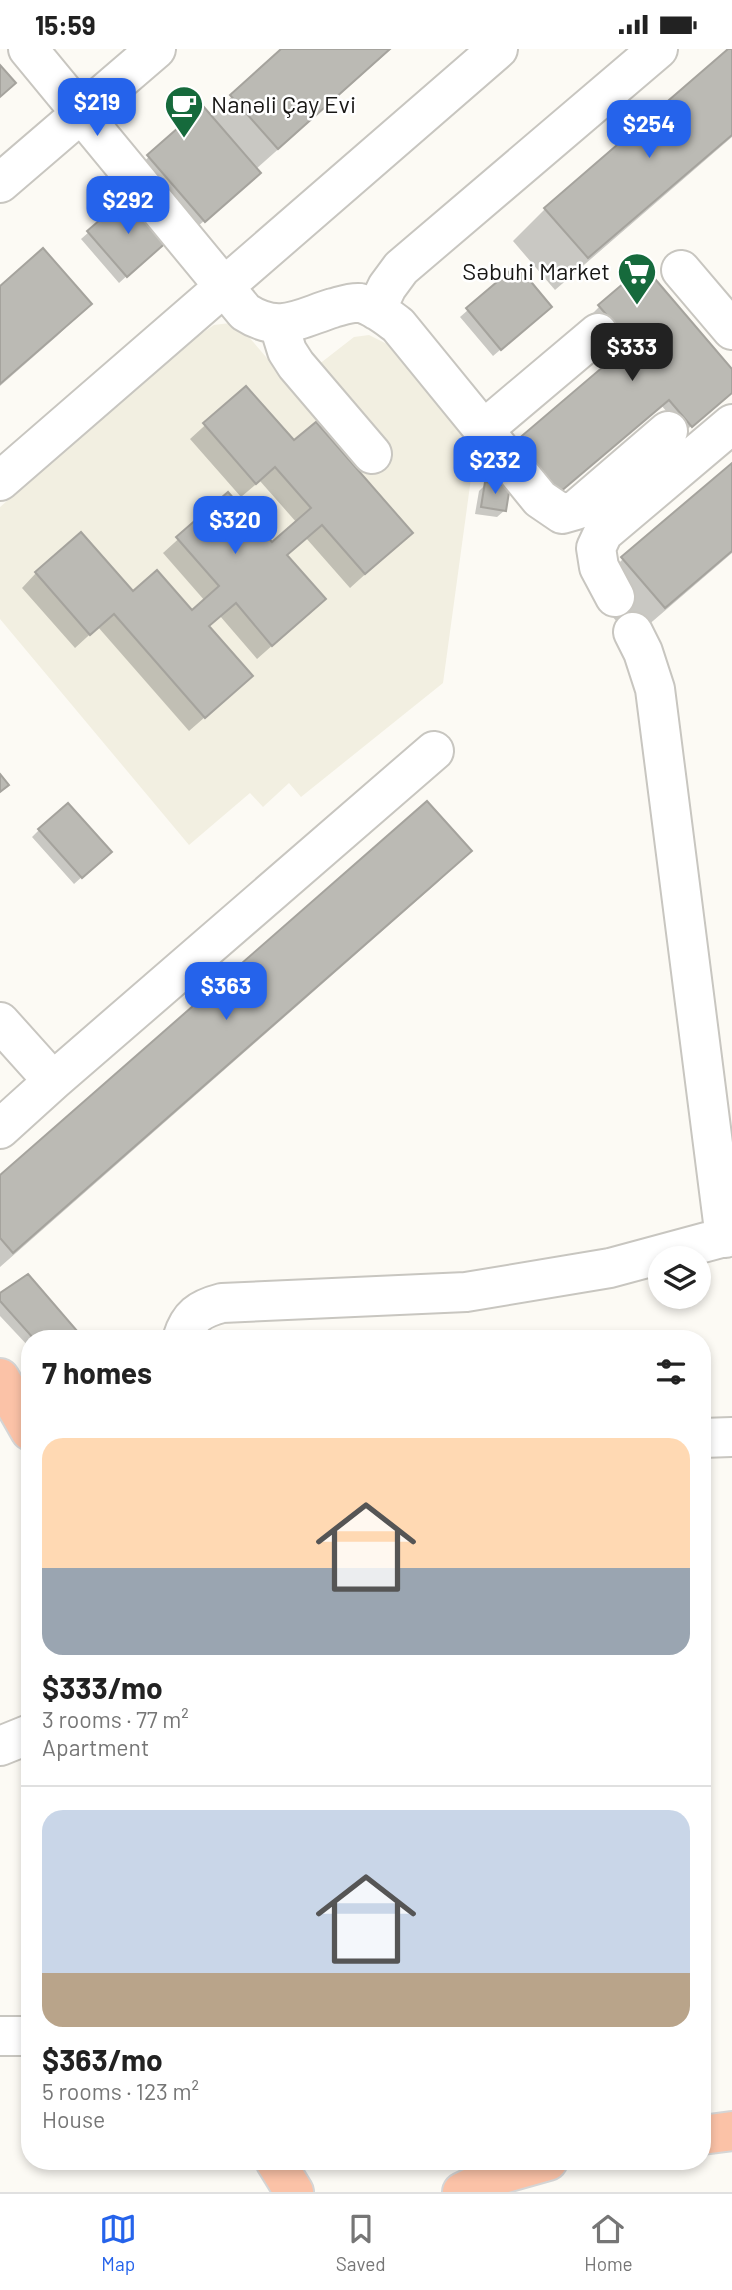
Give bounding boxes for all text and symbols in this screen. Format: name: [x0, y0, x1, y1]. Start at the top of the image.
text: 15:59: [35, 9, 96, 40]
pin: $219: [56, 78, 138, 138]
cafe icon: Nanəli Çay Evi: [163, 84, 205, 139]
text: $219: [74, 87, 120, 115]
place label: Nanəli Çay Evi: [211, 89, 356, 118]
pin: $254: [608, 101, 690, 160]
text: $254: [623, 109, 675, 137]
pin: $292: [87, 177, 169, 236]
text: $292: [102, 185, 154, 213]
supermarket icon: Səbuhi Market: [616, 251, 658, 306]
place label: Səbuhi Market: [462, 256, 610, 285]
pin: $333: [591, 323, 673, 383]
text: $333: [607, 332, 657, 360]
pin: $232: [454, 437, 536, 496]
text: $232: [469, 445, 521, 473]
pin: $320: [194, 497, 276, 556]
text: $320: [209, 505, 261, 533]
pin: $363: [185, 963, 267, 1022]
text: $363: [201, 971, 251, 999]
map controls: [648, 1246, 711, 1309]
button: layers: [648, 1246, 711, 1309]
icon: filters: [652, 1353, 690, 1391]
text: 7 homes: [42, 1354, 152, 1390]
icon: home: [303, 1484, 429, 1610]
text: $333/mo: [42, 1669, 163, 1705]
text: 3 rooms · 77 m²: [42, 1705, 189, 1733]
text: Apartment: [42, 1733, 149, 1761]
icon: home: [303, 1856, 429, 1982]
text: $363/mo: [42, 2041, 163, 2077]
text: 5 rooms · 123 m²: [42, 2077, 199, 2105]
text: House: [42, 2105, 105, 2133]
tab: Map: [99, 2210, 137, 2275]
tab: Saved: [336, 2210, 386, 2275]
tab: Home: [584, 2210, 633, 2275]

